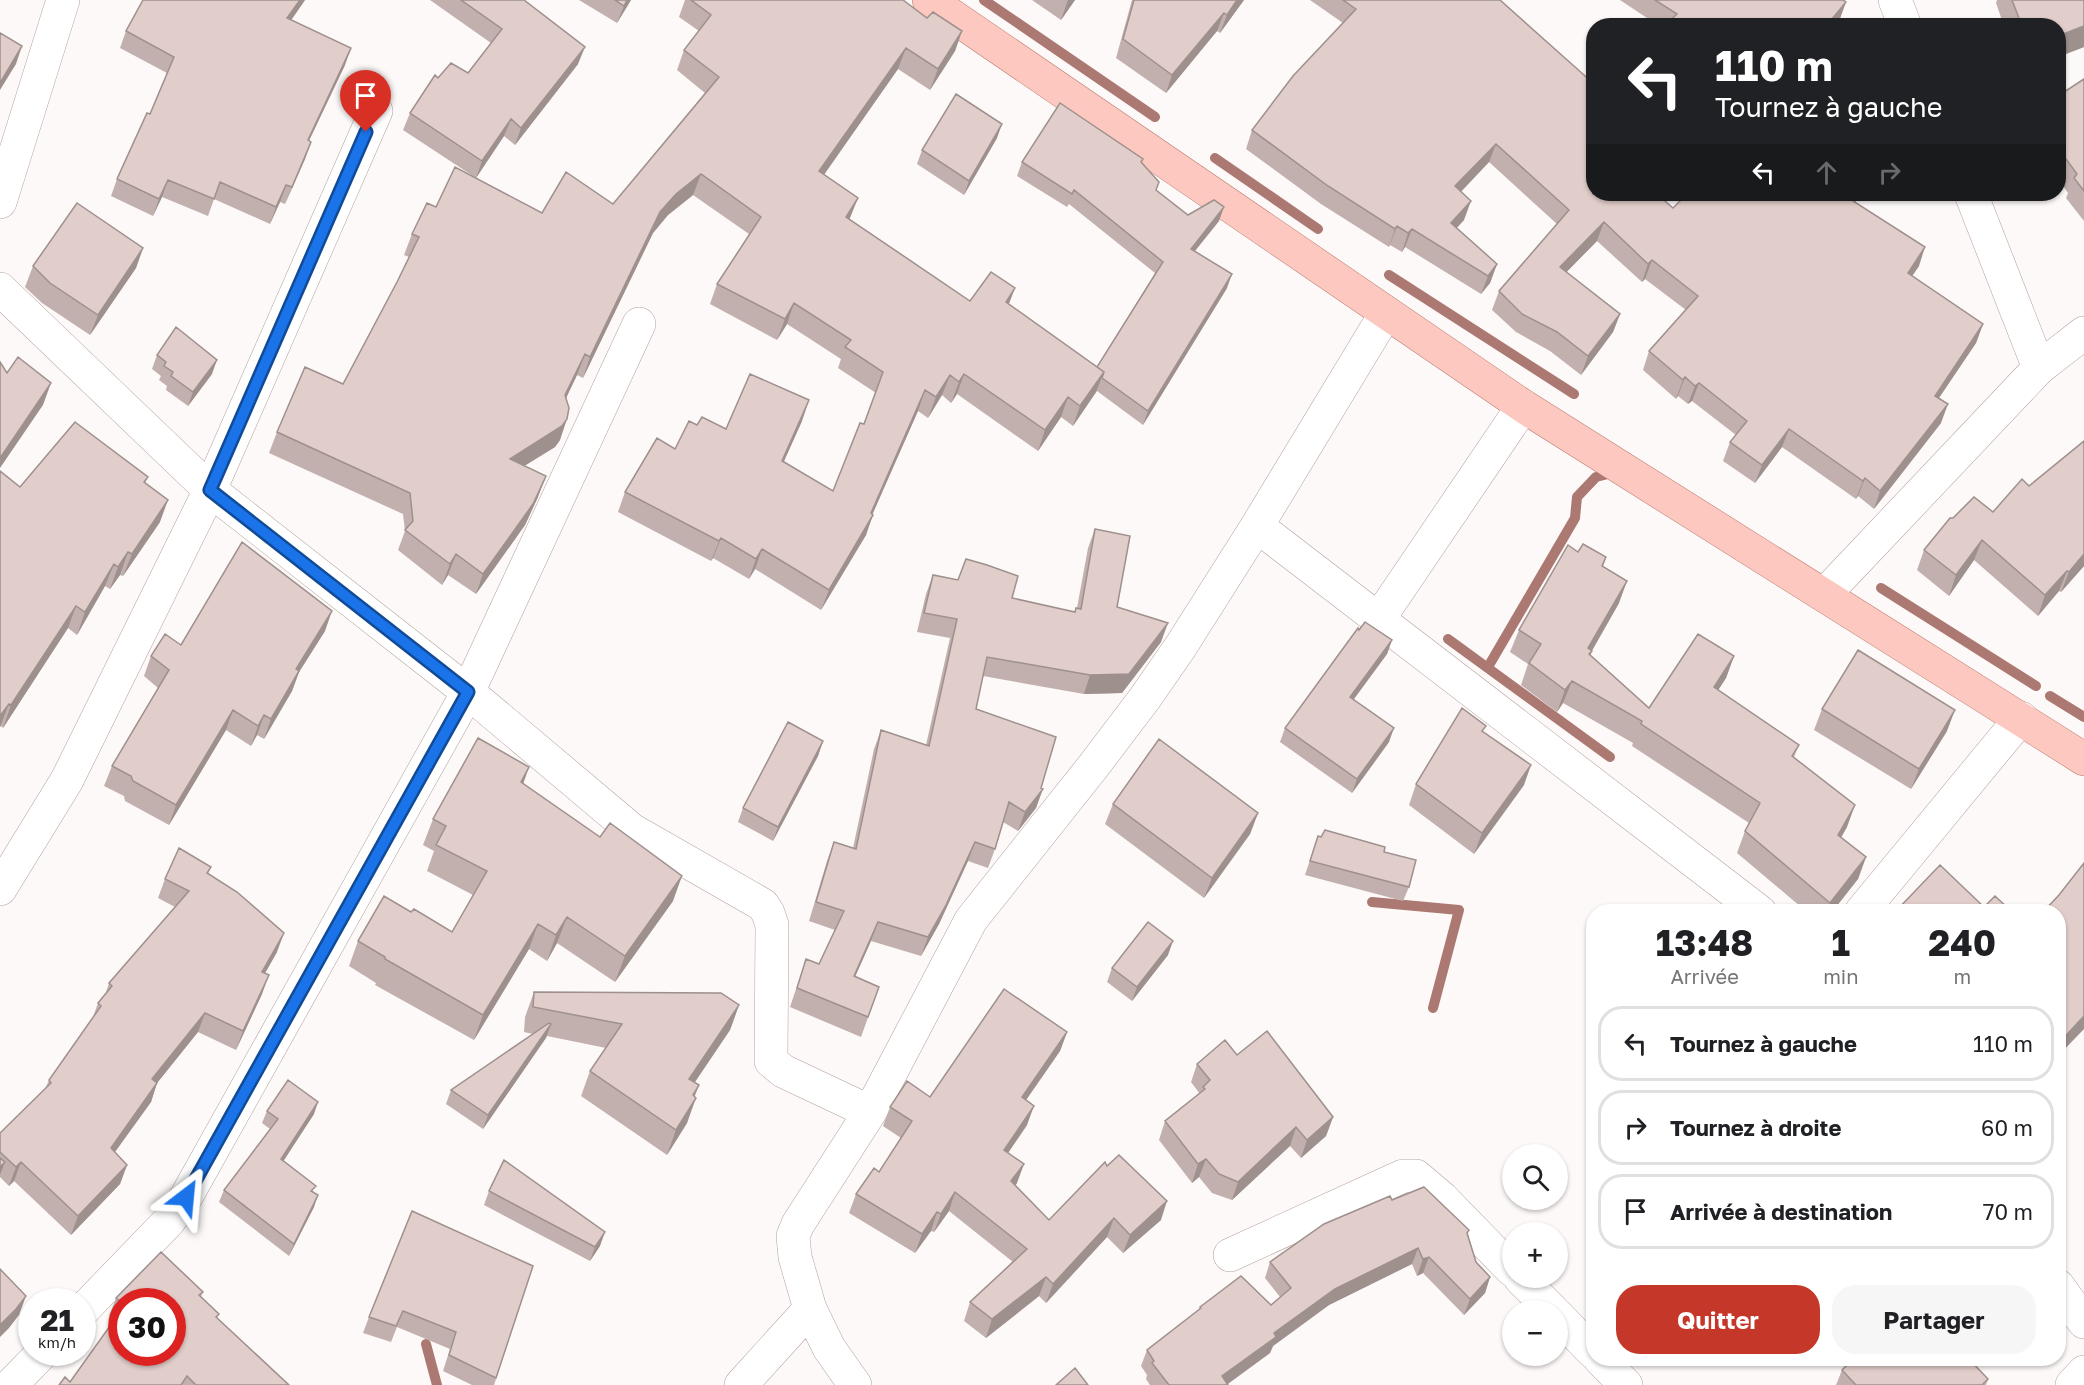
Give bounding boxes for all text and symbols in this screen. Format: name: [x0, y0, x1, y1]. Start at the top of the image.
text: 110 m: [1715, 40, 1833, 90]
icon: left: [1616, 42, 1694, 120]
pin: [340, 70, 391, 132]
icon: arrive: [349, 79, 382, 112]
text: Tournez à gauche: [1715, 91, 1942, 123]
icon: left: [1747, 156, 1780, 189]
icon: ahead: [1810, 156, 1843, 189]
icon: right: [1873, 156, 1906, 189]
text: 13:48: [1656, 921, 1753, 964]
text: 1: [1832, 921, 1850, 964]
text: 240: [1928, 921, 1996, 964]
text: Arrivée: [1670, 964, 1739, 988]
text: min: [1823, 964, 1859, 988]
text: m: [1953, 964, 1971, 988]
icon: left: [1619, 1027, 1652, 1060]
text: Tournez à gauche: [1670, 1030, 1857, 1057]
text: 110 m: [1973, 1030, 2033, 1057]
icon: right: [1619, 1111, 1652, 1144]
text: Tournez à droite: [1670, 1114, 1841, 1141]
text: 60 m: [1981, 1114, 2033, 1141]
map controls: [1502, 1144, 1568, 1366]
button: search: [1502, 1144, 1568, 1210]
position arrow: [154, 1165, 218, 1229]
icon: arrive: [1619, 1195, 1652, 1228]
text: Arrivée à destination: [1670, 1198, 1892, 1225]
text: 70 m: [1983, 1198, 2033, 1225]
button: +: [1502, 1222, 1568, 1288]
button: Quitter: [1616, 1285, 1820, 1354]
button: Partager: [1832, 1285, 2036, 1354]
speed limit sign: 30: [108, 1288, 186, 1366]
button: −: [1502, 1300, 1568, 1366]
text: 21: [40, 1302, 74, 1338]
text: km/h: [38, 1333, 76, 1351]

